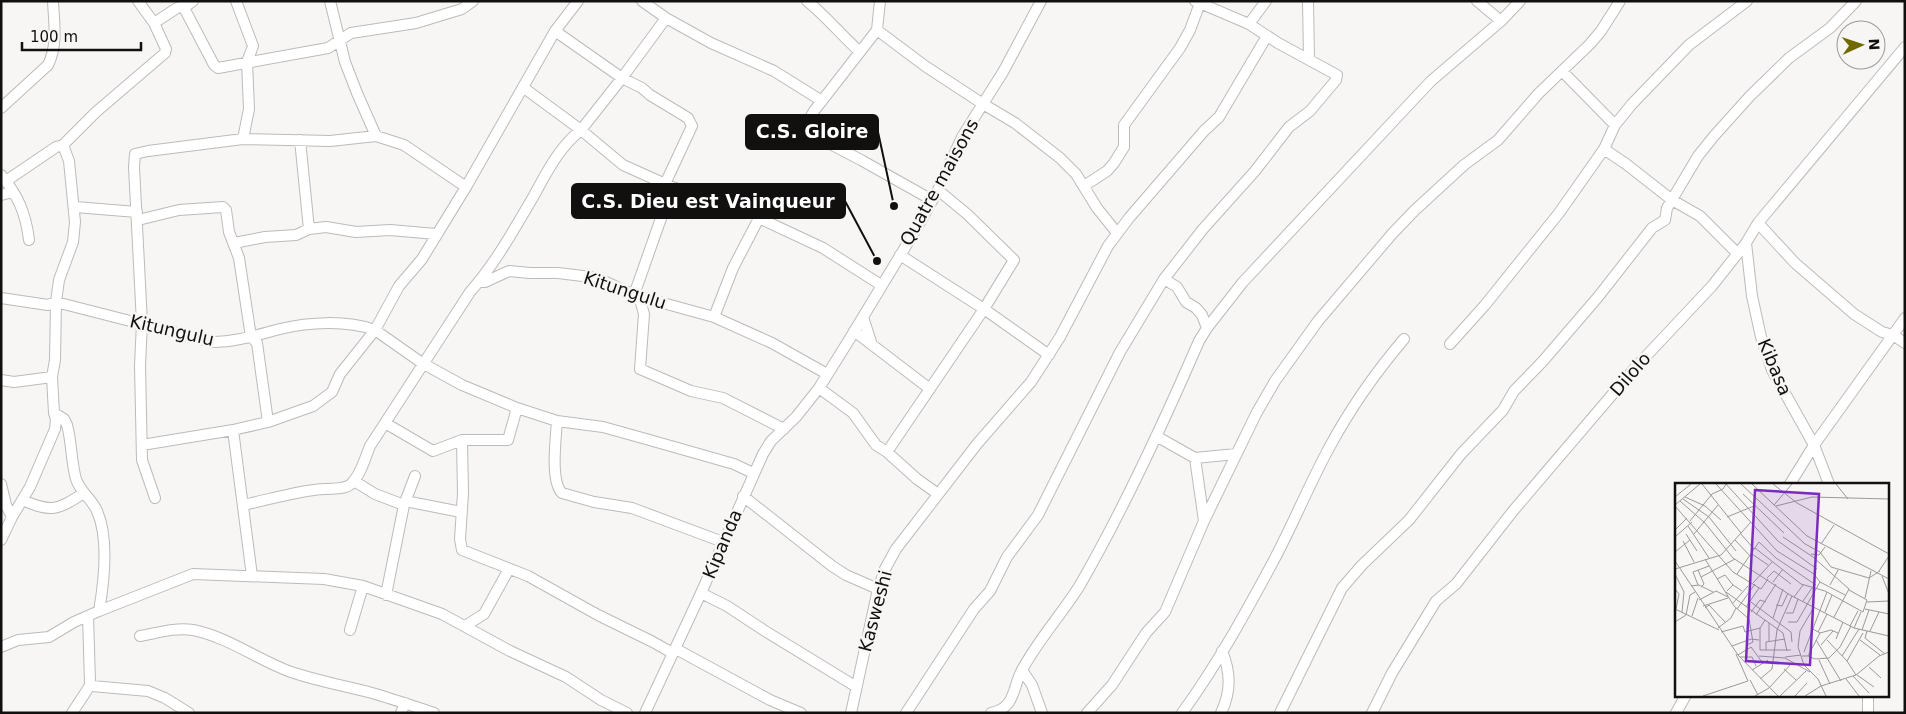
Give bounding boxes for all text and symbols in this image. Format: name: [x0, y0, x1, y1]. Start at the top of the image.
scale bar: [22, 20, 141, 52]
north arrow: [1836, 20, 1886, 70]
text: 100 m: [30, 28, 78, 46]
text: N: [1866, 38, 1882, 51]
callout: C.S. Gloire: [746, 115, 878, 149]
street label: Quatre maisons: [895, 115, 983, 249]
text: C.S. Gloire: [756, 120, 868, 142]
callout: C.S. Dieu est Vainqueur: [572, 184, 845, 218]
text: C.S. Dieu est Vainqueur: [581, 190, 835, 212]
street label: Kitungulu: [581, 267, 669, 313]
street label: Kitungulu: [128, 310, 216, 350]
street label: Kibasa: [1754, 335, 1796, 399]
street label: Dilolo: [1605, 348, 1655, 400]
inset map: [1675, 483, 1888, 696]
street label: Kipanda: [698, 506, 746, 582]
street label: Kasweshi: [854, 568, 896, 654]

